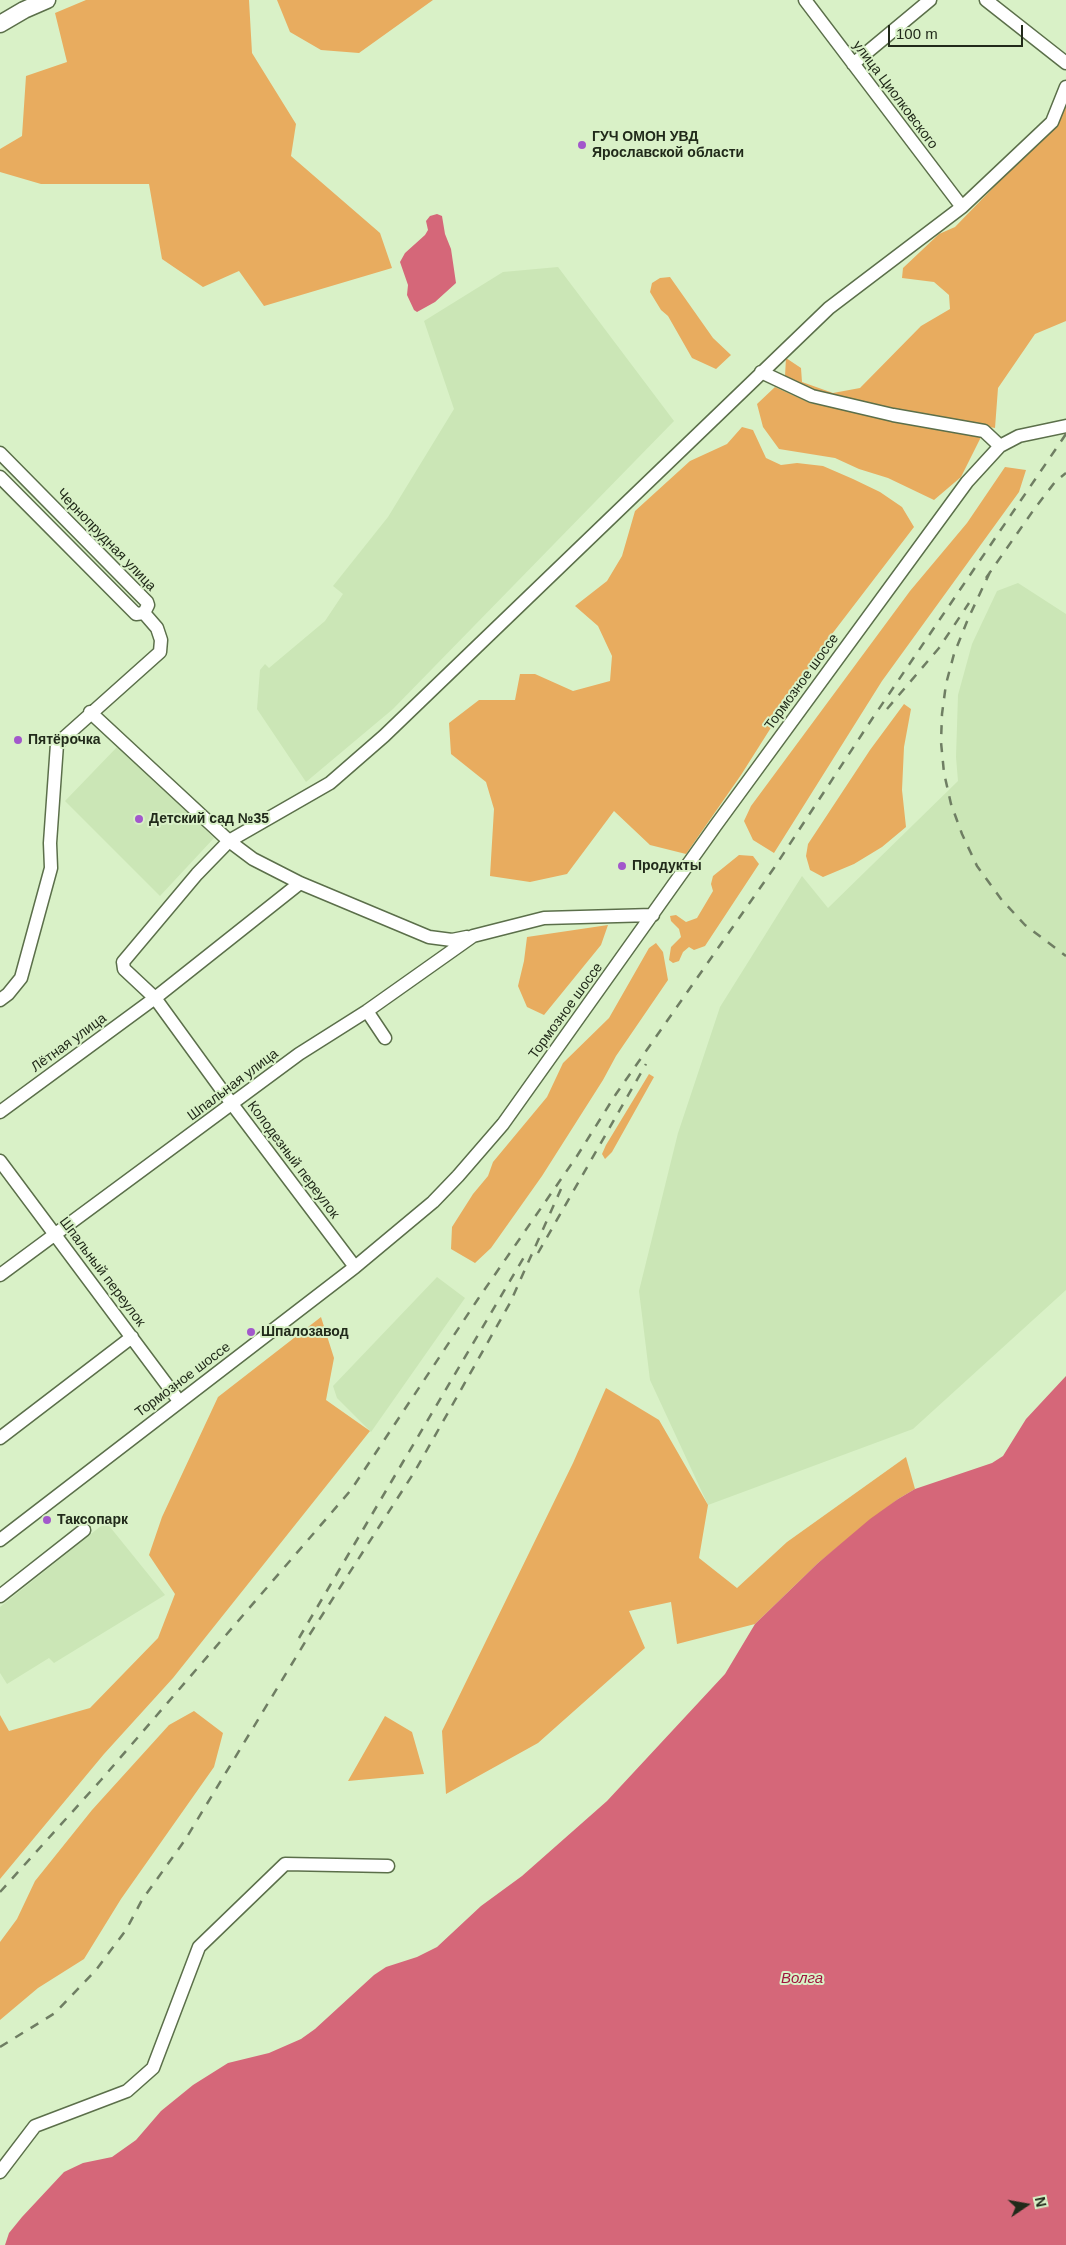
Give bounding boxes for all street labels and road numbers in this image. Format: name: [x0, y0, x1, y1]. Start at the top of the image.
street label: улица Циолковского: [849, 38, 941, 152]
street label: Чернопрудная улица: [53, 485, 159, 595]
street label: Тормозное шоссе: [761, 631, 843, 733]
street label: Тормозное шоссе: [525, 960, 607, 1062]
street label: Лётная улица: [28, 1010, 110, 1076]
street label: Шпальная улица: [184, 1045, 282, 1125]
street label: Колодезный переулок: [243, 1098, 343, 1222]
street label: Шпальный переулок: [55, 1214, 149, 1330]
street label: Тормозное шоссе: [132, 1339, 234, 1421]

